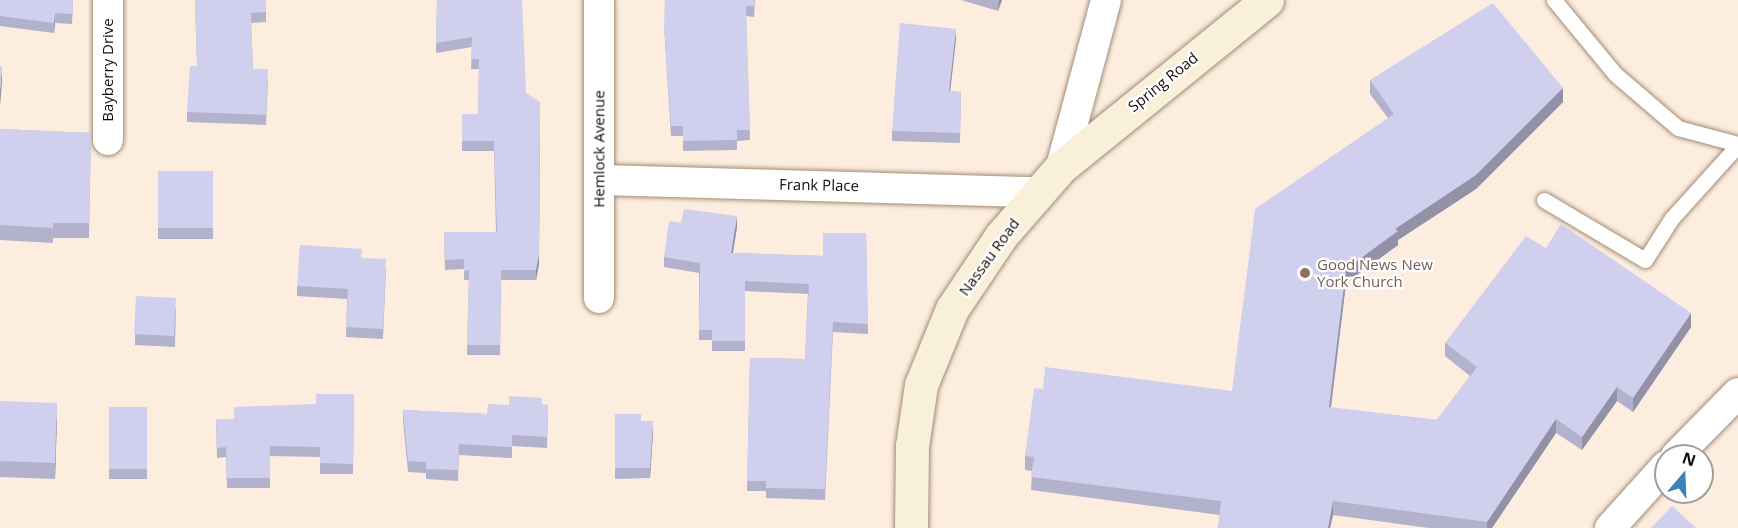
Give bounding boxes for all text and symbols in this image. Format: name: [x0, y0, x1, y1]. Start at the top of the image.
street label: Bayberry Drive: [99, 18, 117, 122]
street label: Spring Road: [1125, 48, 1201, 116]
street label: Hemlock Avenue: [590, 90, 608, 208]
street label: Frank Place: [779, 175, 859, 195]
street label: Nassau Road: [955, 215, 1023, 299]
place label: Good News New York Church: [1317, 255, 1433, 290]
marker: Good News New York Church: [1298, 266, 1312, 280]
north arrow: [1654, 444, 1714, 504]
text: N: [1679, 446, 1699, 471]

